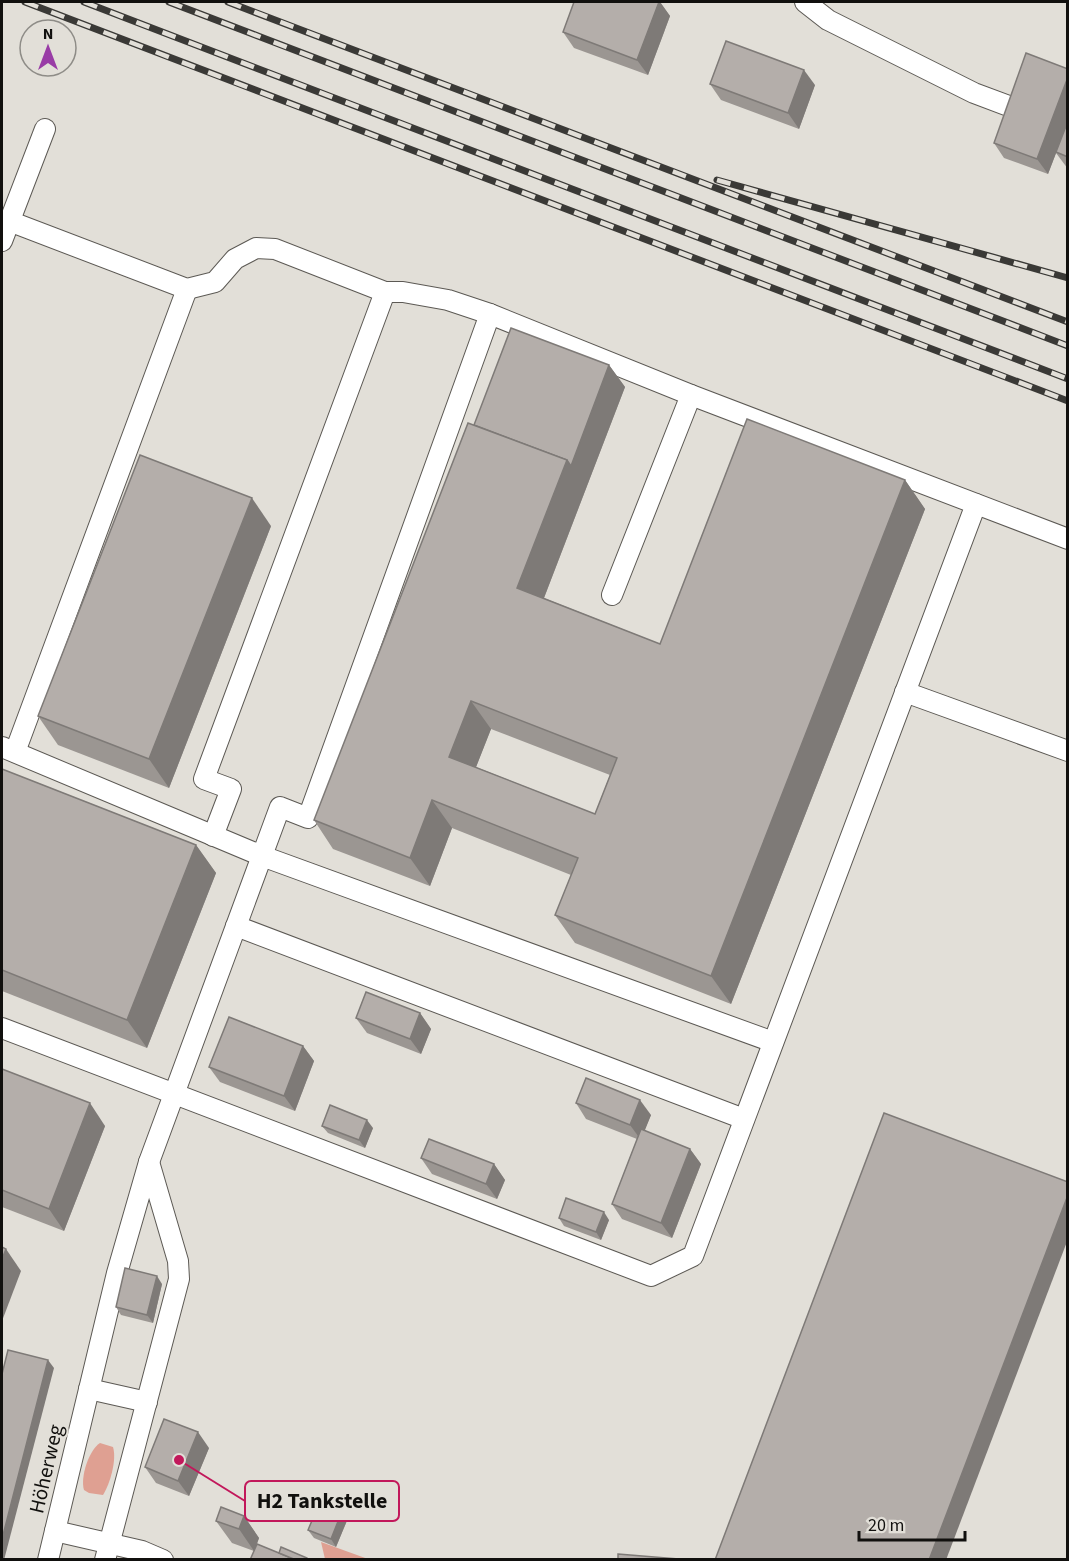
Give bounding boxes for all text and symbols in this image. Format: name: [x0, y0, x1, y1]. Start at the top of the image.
north arrow: [18, 18, 78, 78]
text: N: [43, 23, 53, 45]
street label: Höherweg: [21, 1421, 71, 1516]
callout: H2 Tankstelle: [245, 1481, 399, 1521]
text: H2 Tankstelle: [257, 1485, 387, 1517]
scale bar: [859, 1504, 966, 1542]
text: 20 m: [868, 1513, 904, 1538]

